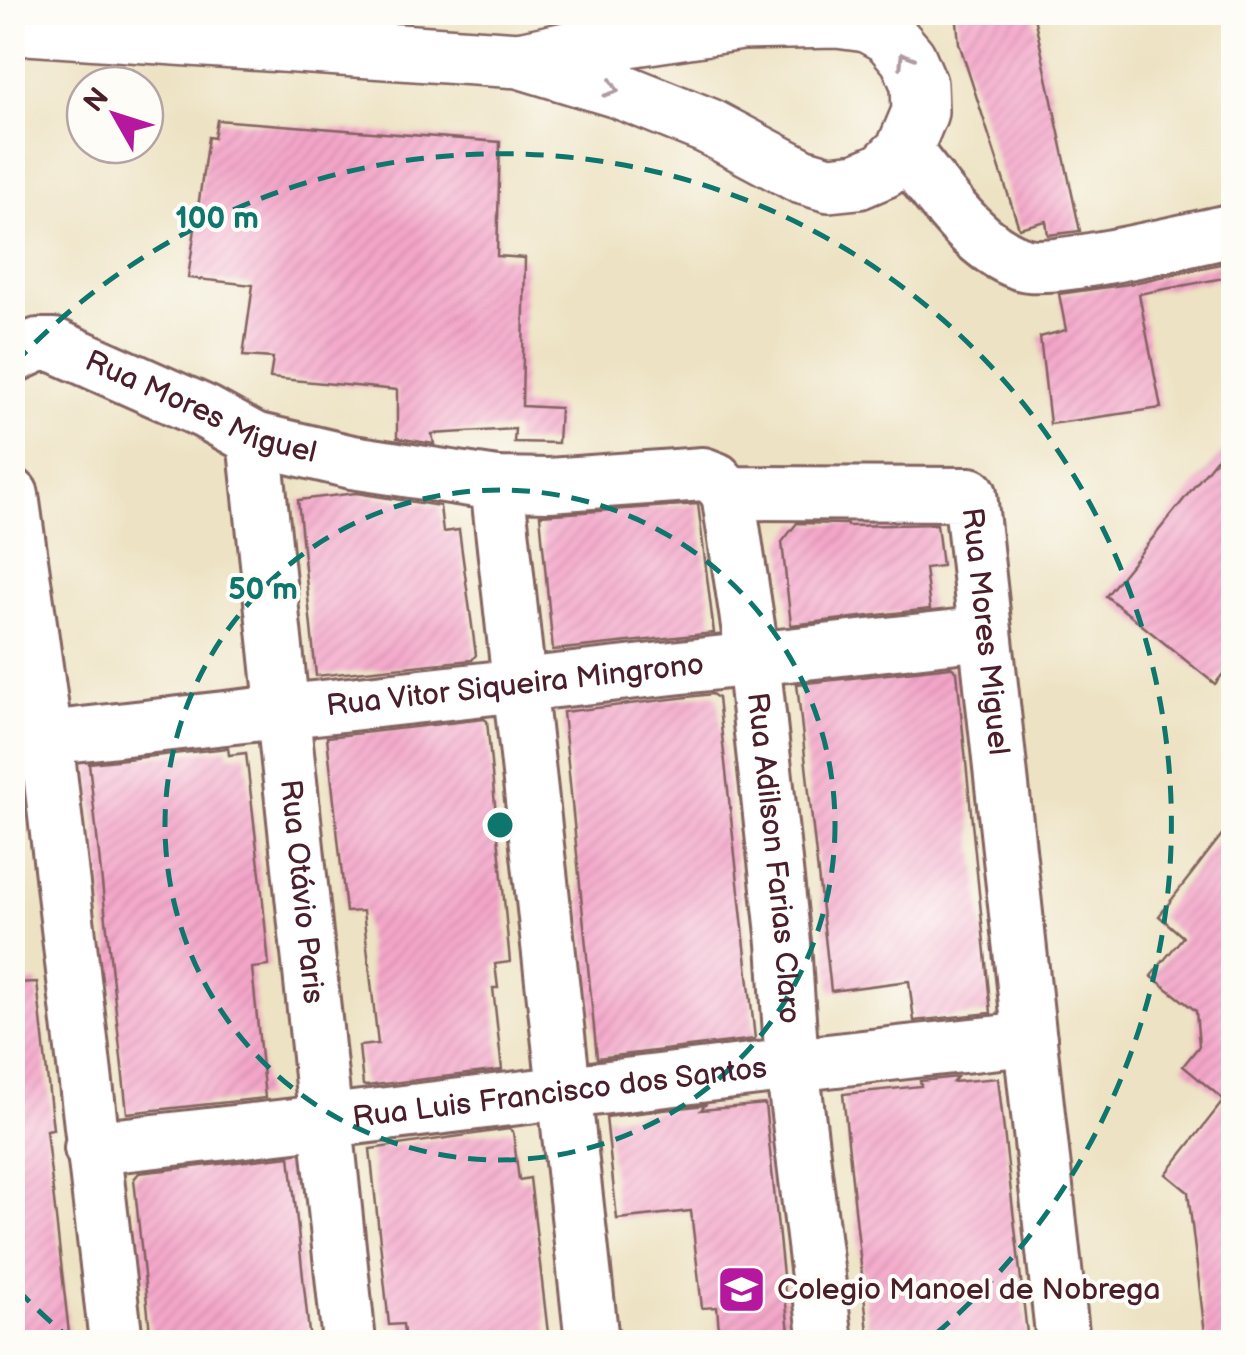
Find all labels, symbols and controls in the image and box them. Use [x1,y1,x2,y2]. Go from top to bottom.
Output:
one-way arrow [898,52,917,70]
north arrow [65,65,165,165]
one-way arrow [603,78,620,98]
text: N [77,82,116,119]
text: 100 m [175,201,259,237]
street label: Rua Mores Miguel [80,343,320,471]
street label: Rua Mores Miguel [954,506,1016,757]
text: 50 m [228,572,298,608]
street label: Rua Vitor Siqueira Mingrono [324,647,706,725]
street label: Rua Adilson Farias Claro [739,691,807,1025]
street label: Rua Otávio Paris [272,778,331,1006]
centre of rings [482,807,518,843]
street label: Rua Luis Francisco dos Santos [351,1050,769,1136]
school or university icon: Colegio Manoel de Nobrega [716,1264,768,1316]
place label: Colegio Manoel de Nobrega [777,1272,1160,1308]

